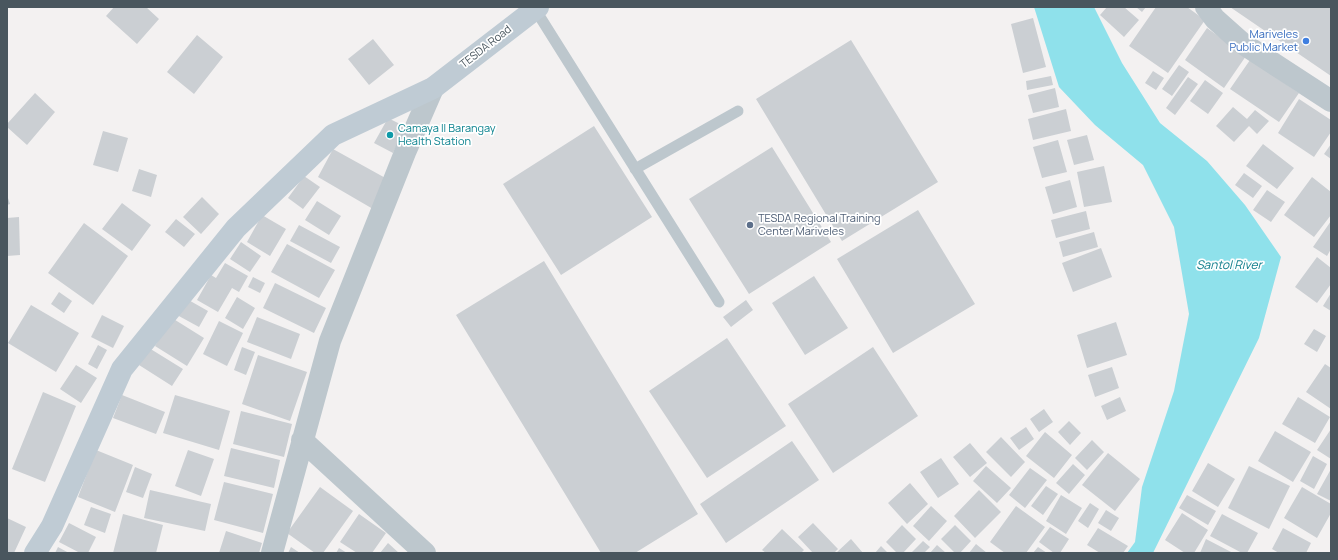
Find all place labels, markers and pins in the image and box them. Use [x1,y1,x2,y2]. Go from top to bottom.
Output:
place label: Mariveles Public Market [1229,28,1298,54]
marker: Mariveles Public Market [1301,36,1311,46]
place label: Camaya II Barangay Health Station [398,122,496,148]
marker: Camaya II Barangay Health Station [385,130,395,140]
place label: TESDA Regional Training Center Mariveles [758,212,881,238]
marker: TESDA Regional Training Center Mariveles [745,220,755,230]

